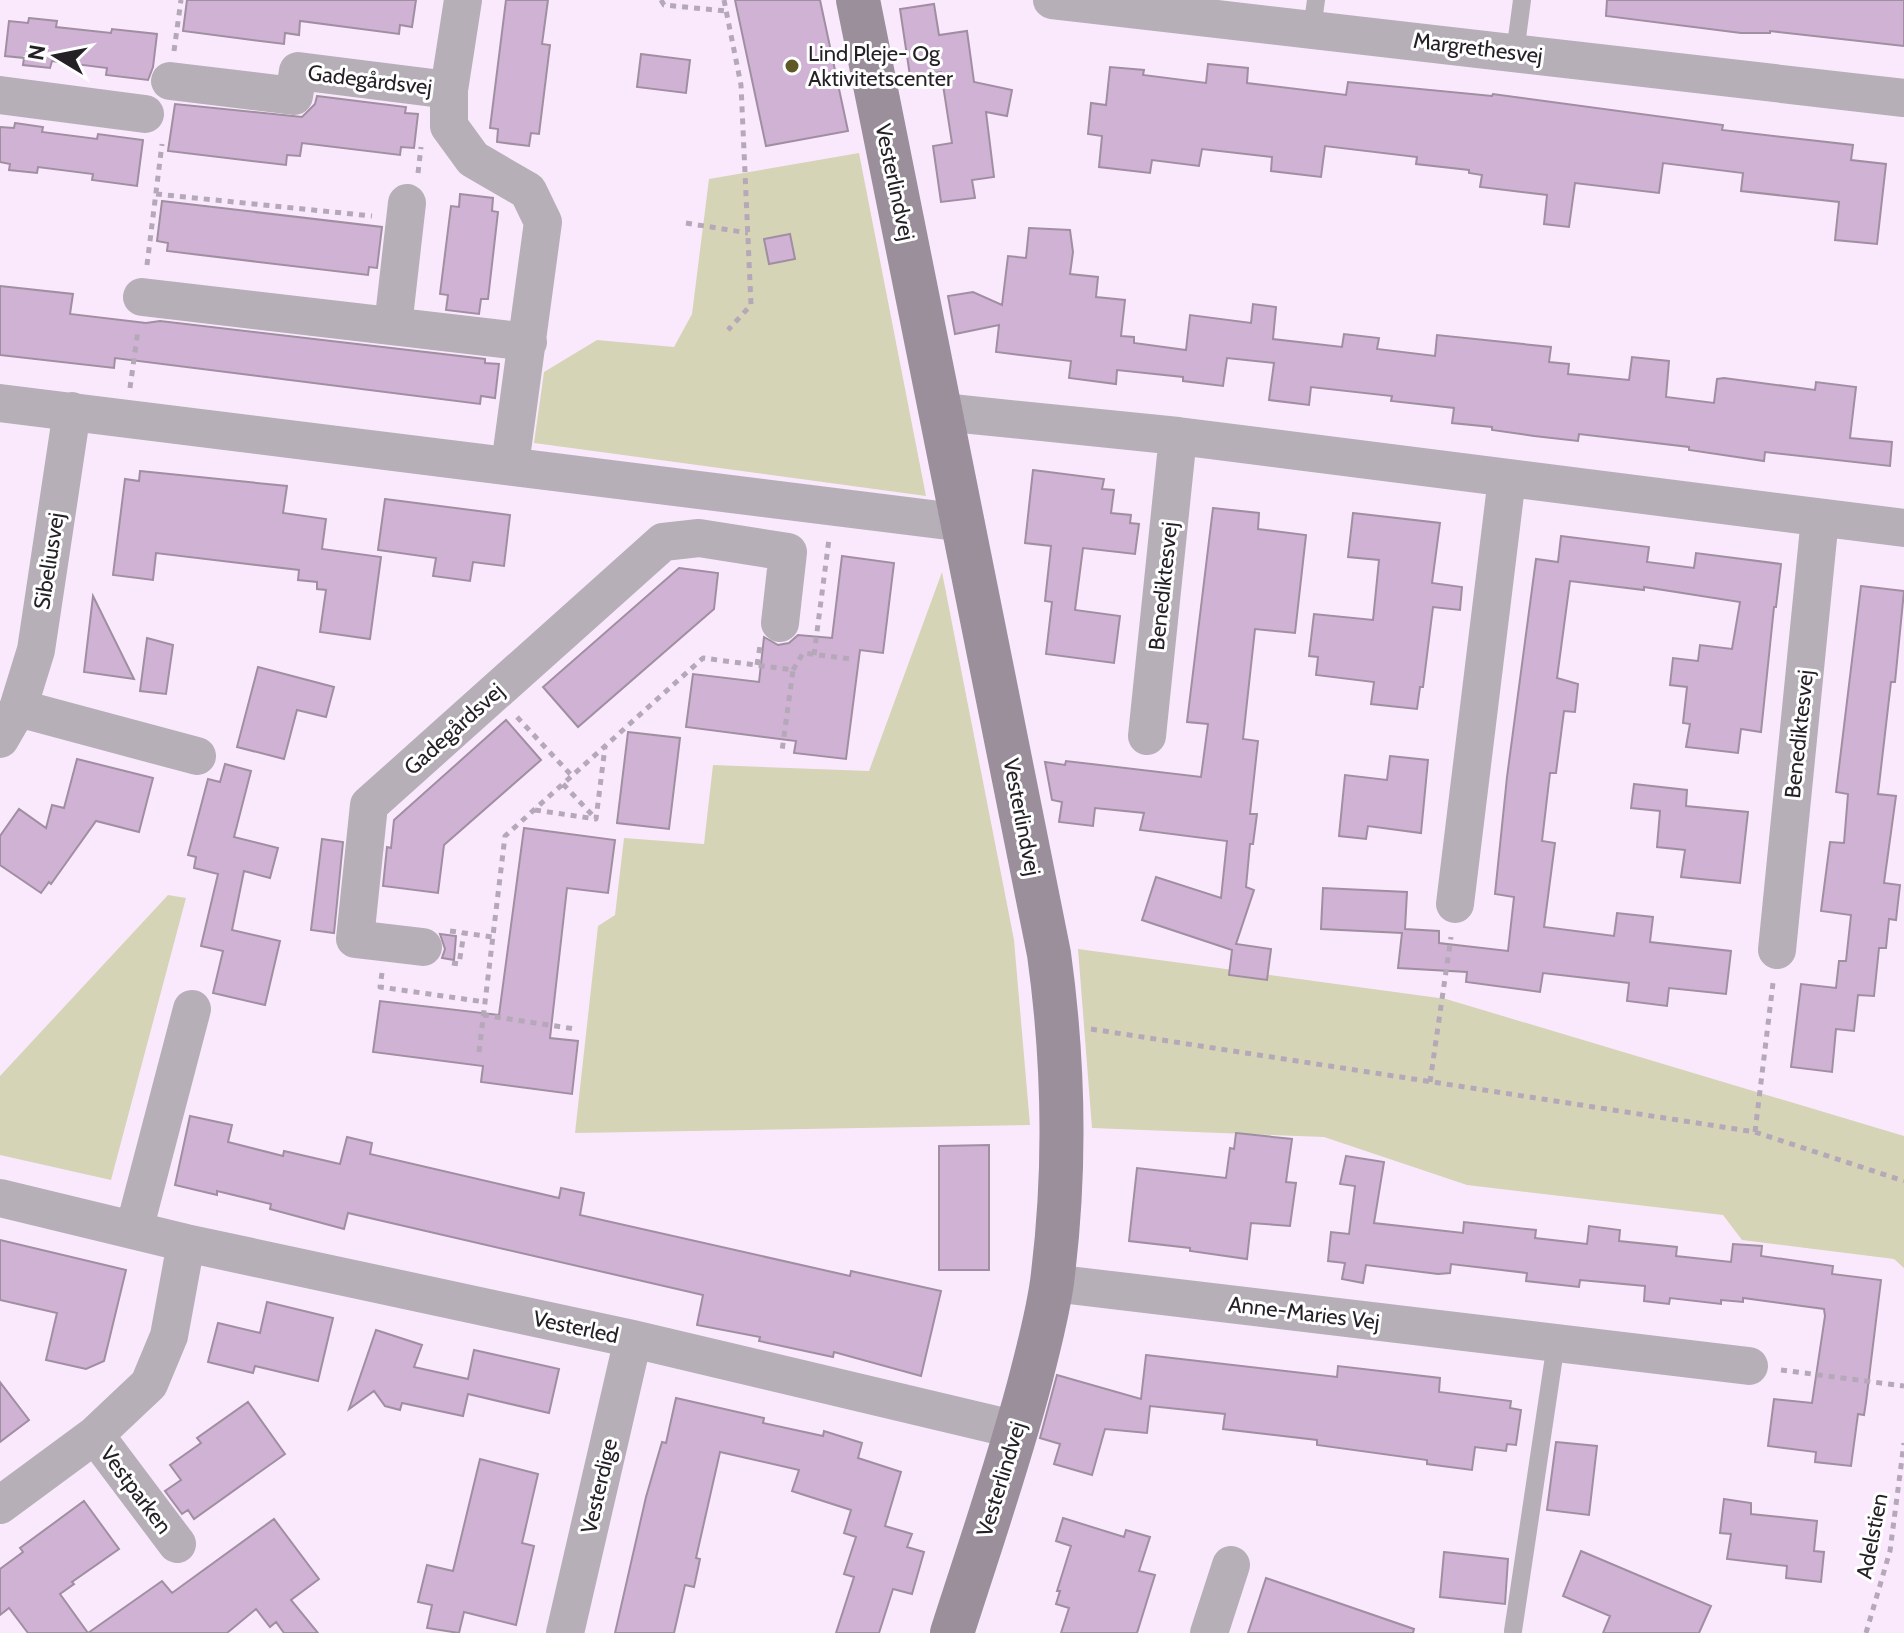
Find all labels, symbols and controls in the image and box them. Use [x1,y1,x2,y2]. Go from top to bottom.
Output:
north arrow [16,16,96,96]
street label: Margrethesvej [1412,27,1544,69]
place label: Lind Pleje- Og Aktivitetscenter [808,40,953,92]
text: N [22,43,51,63]
marker: Lind Pleje- Og Aktivitetscenter [783,57,801,75]
street label: Gadegårdsvej [306,59,434,101]
street label: Vesterlindvej [869,121,921,243]
street label: Sibeliusvej [28,511,70,611]
street label: Benediktesvej [1143,520,1183,652]
street label: Benediktesvej [1779,668,1819,800]
street label: Gadegårdsvej [399,677,509,781]
street label: Vesterlindvej [997,756,1047,878]
street label: Anne-Maries Vej [1227,1290,1381,1336]
street label: Vesterled [531,1305,621,1349]
street label: Vesterlindvej [971,1418,1031,1540]
street label: Vesterdige [575,1436,623,1536]
street label: Vestparken [94,1441,178,1539]
street label: Adelstien [1850,1491,1894,1581]

